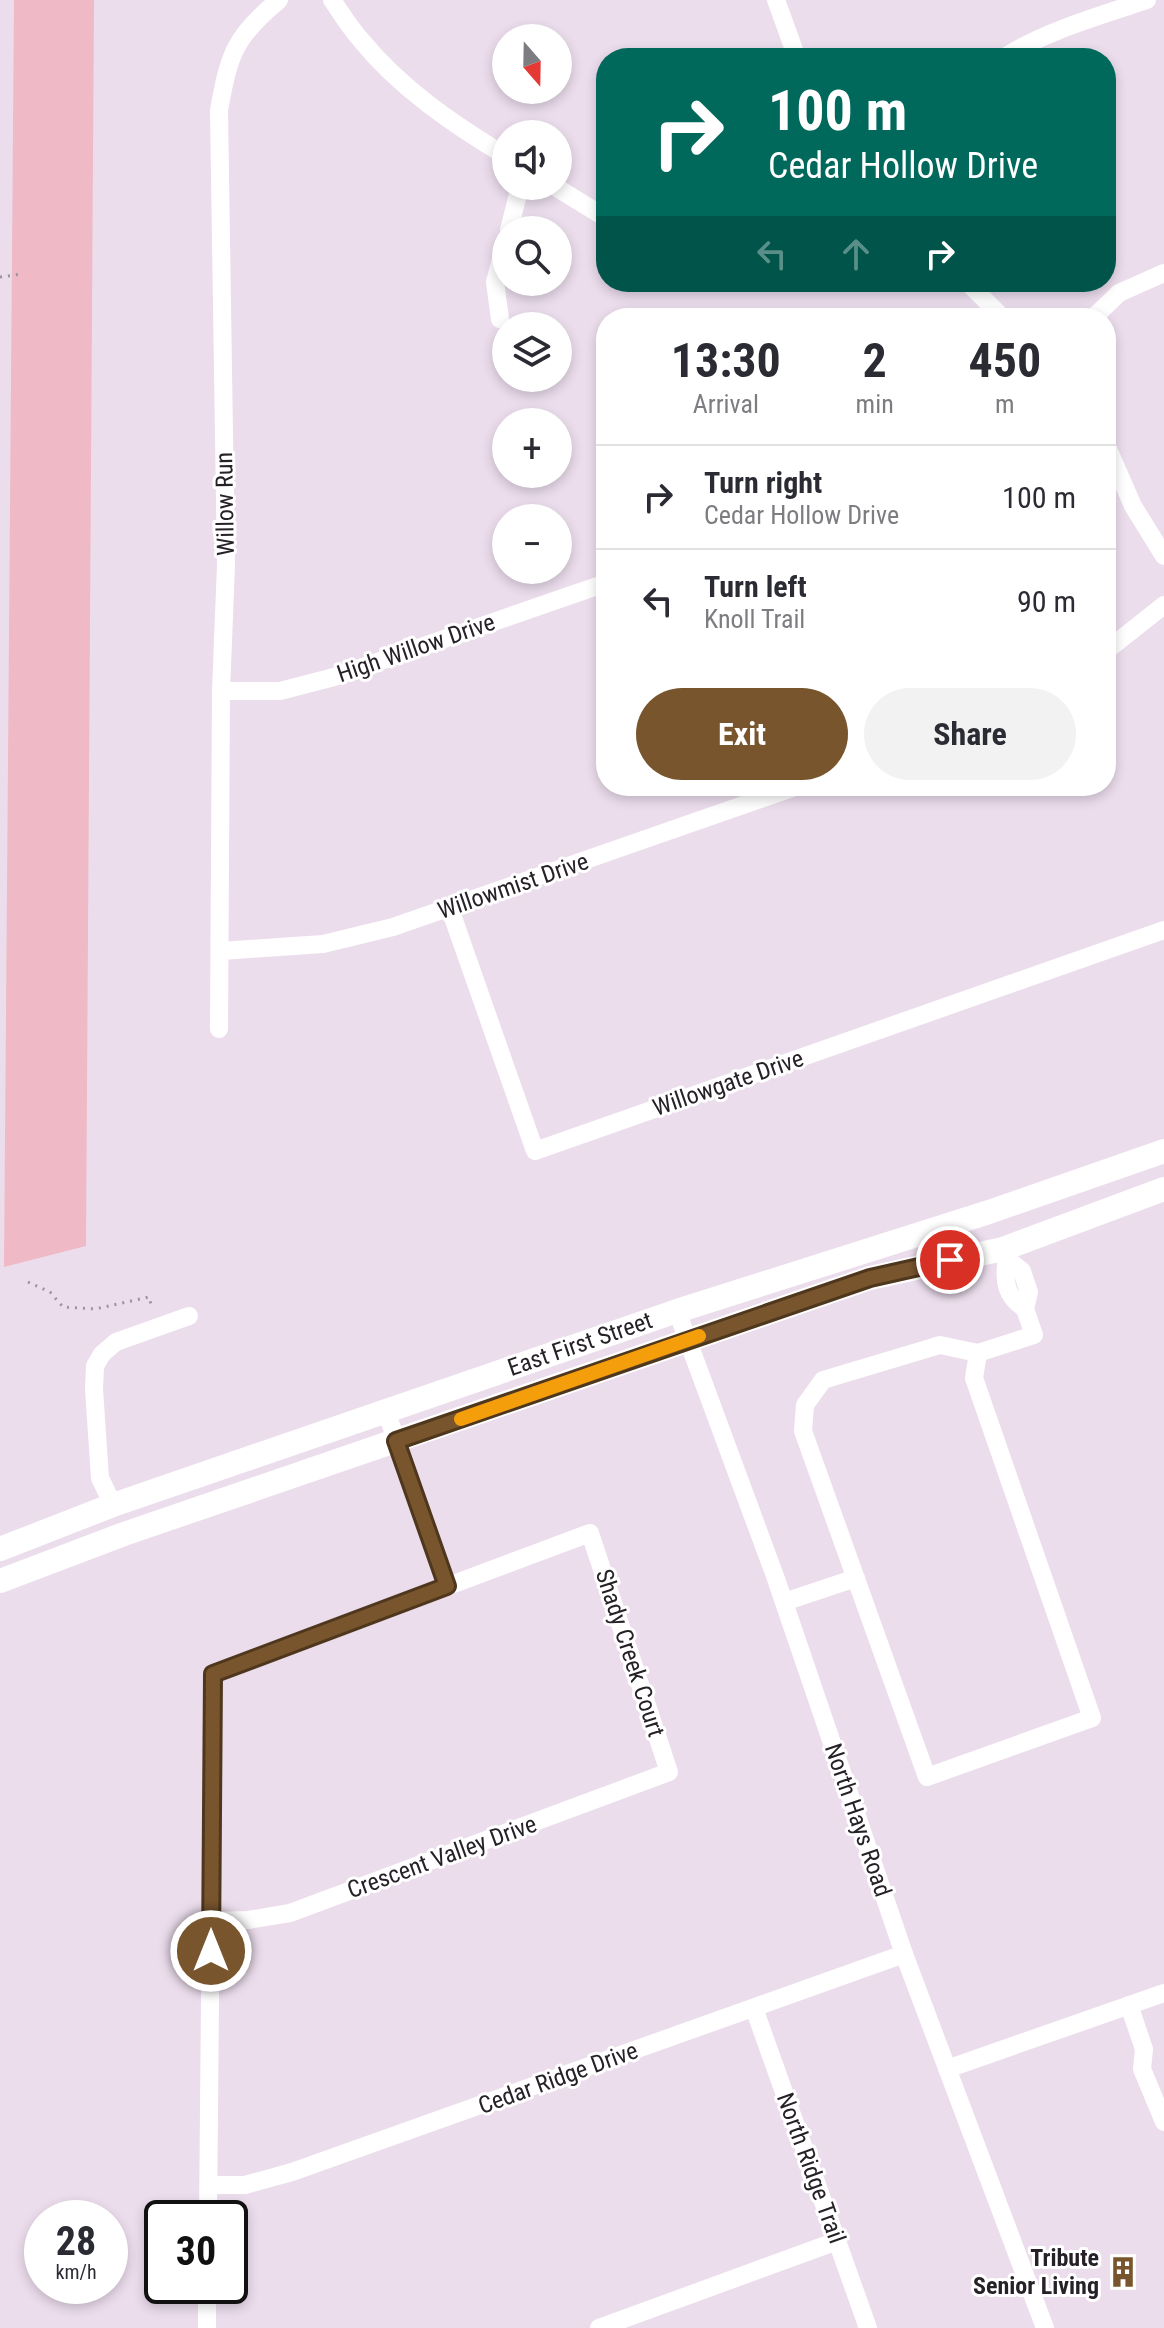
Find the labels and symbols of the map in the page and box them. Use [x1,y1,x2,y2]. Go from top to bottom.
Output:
north arrow [492,24,572,104]
street label: Willow Run [210,452,240,556]
street label: High Willow Drive [333,608,499,688]
street label: Willowmist Drive [434,847,592,925]
street label: Willowgate Drive [649,1044,807,1122]
pin [916,1226,984,1294]
street label: East First Street [504,1306,656,1382]
street label: Shady Creek Court [590,1566,670,1740]
street label: North Hays Road [819,1740,897,1900]
street label: Crescent Valley Drive [344,1810,540,1904]
position arrow [169,1909,253,1993]
street label: Cedar Ridge Drive [474,2036,642,2120]
street label: North Ridge Trail [771,2089,851,2247]
speed limit sign: 30 [144,2200,248,2304]
place label: Tribute Senior Living [973,2244,1099,2300]
building icon: Tribute Senior Living [1106,2255,1140,2289]

